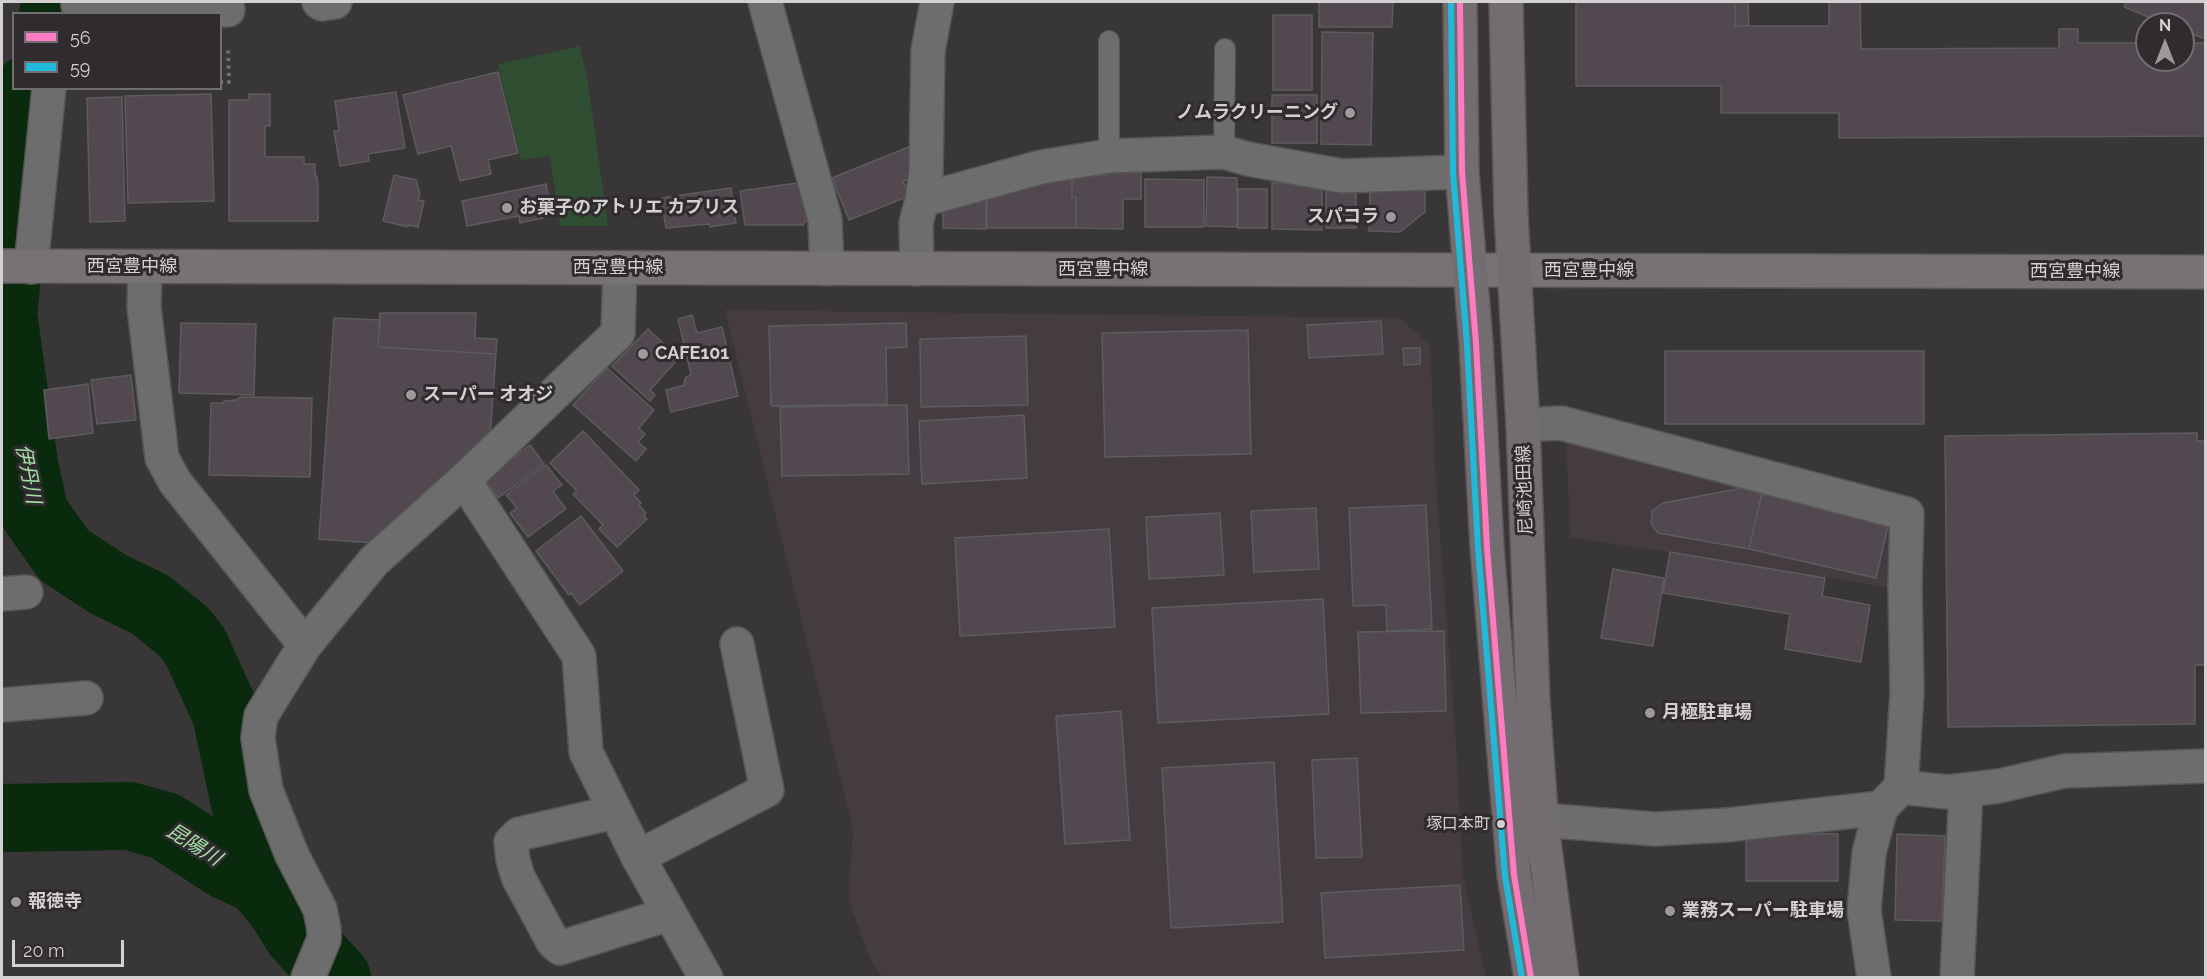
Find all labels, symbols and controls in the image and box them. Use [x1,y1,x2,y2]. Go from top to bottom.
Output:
legend [12,12,222,90]
north arrow [2135,12,2195,72]
text: N [2159,16,2171,35]
text: 56 [70,27,91,48]
text: 59 [70,57,90,78]
place label: ノムラクリーニング [1176,102,1338,124]
marker: ノムラクリーニング [1343,106,1357,120]
place label: お菓子のアトリエ カプリス [519,197,739,219]
marker: お菓子のアトリエ カプリス [500,201,514,215]
place label: スパコラ [1307,206,1379,228]
marker: スパコラ [1384,210,1398,224]
street label: 西宮豊中線 [87,256,177,278]
street label: 西宮豊中線 [573,257,663,279]
street label: 西宮豊中線 [1058,259,1148,281]
street label: 西宮豊中線 [1544,260,1634,282]
street label: 西宮豊中線 [2030,261,2120,283]
place label: CAFE101 [655,343,729,365]
marker: CAFE101 [636,347,650,361]
place label: スーパー オオジ [423,384,553,406]
marker: スーパー オオジ [404,388,418,402]
water label: 伊丹川 [10,442,46,506]
street label: 尼崎池田線 [1513,445,1537,535]
place label: 月極駐車場 [1662,702,1752,724]
marker: 月極駐車場 [1643,706,1657,720]
place label: 塚口本町 [1426,814,1490,834]
marker: 塚口本町 [1495,818,1507,830]
water label: 昆陽川 [162,819,226,871]
place label: 報徳寺 [28,891,82,913]
marker: 報徳寺 [9,895,23,909]
place label: 業務スーパー駐車場 [1682,900,1844,922]
marker: 業務スーパー駐車場 [1663,904,1677,918]
scale bar [15,928,128,966]
text: 20 m [23,940,65,961]

